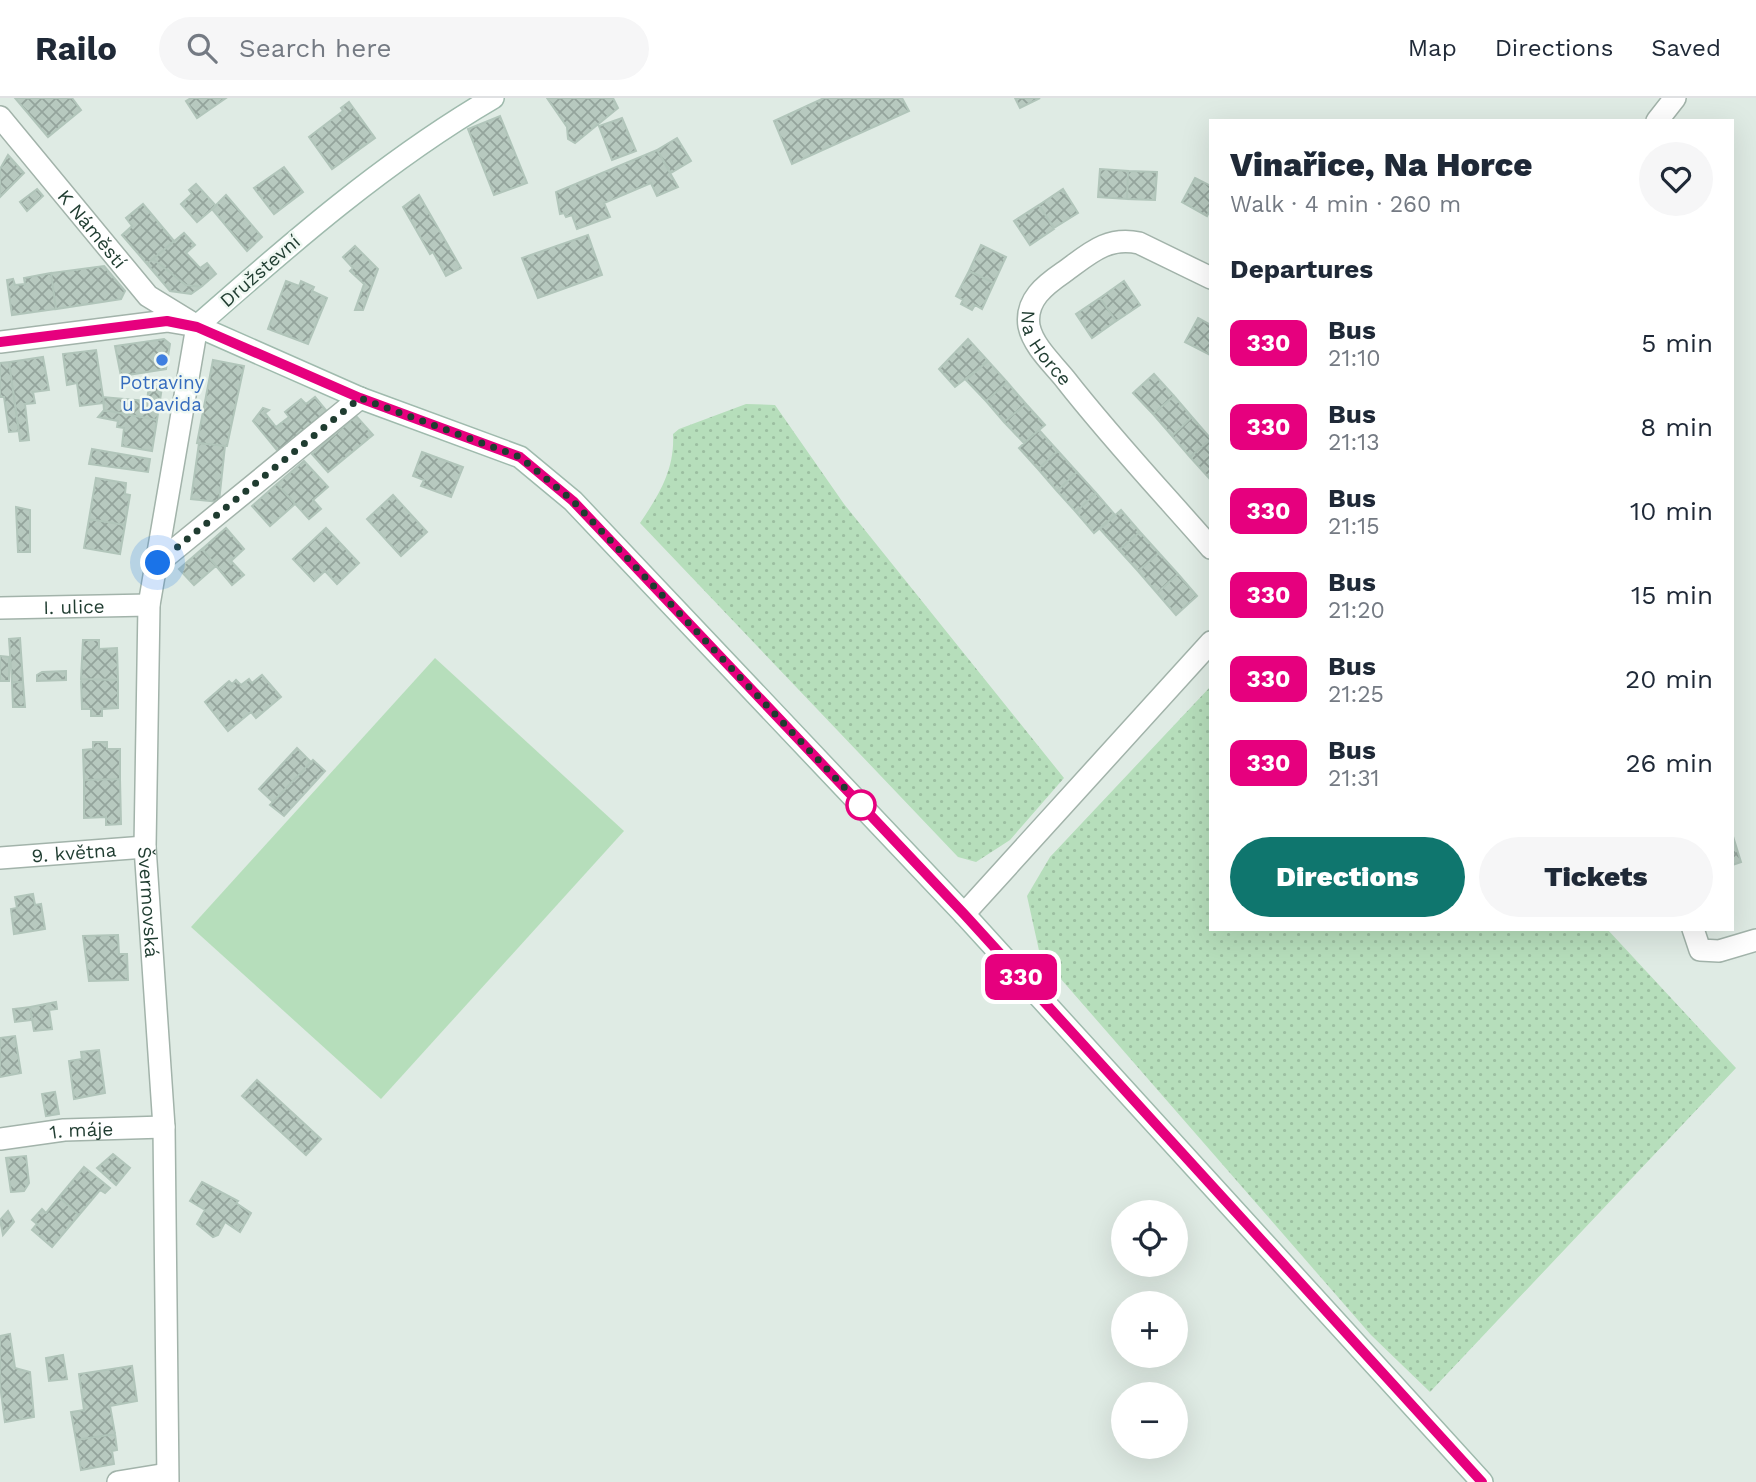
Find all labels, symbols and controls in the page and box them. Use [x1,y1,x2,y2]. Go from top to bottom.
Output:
search box [159,17,649,80]
text: Railo [35,29,117,68]
icon: search [183,29,221,67]
text: Search here [239,33,391,63]
text: Map [1408,34,1457,62]
text: Directions [1495,34,1613,62]
text: Saved [1651,34,1721,62]
button: heart [1639,142,1713,216]
text: Vinařice, Na Horce [1230,145,1532,184]
street label: K Náměstí [53,185,132,273]
text: Walk · 4 min · 260 m [1230,191,1461,218]
street label: Družstevní [215,230,305,312]
text: Departures [1230,254,1373,284]
street label: Na Horce [1017,310,1077,390]
text: Bus [1328,315,1376,345]
text: 5 min [1641,328,1713,358]
text: 330 [1247,329,1290,357]
text: 21:10 [1328,345,1380,372]
marker: Potraviny u Davida [154,352,170,368]
place label: Potraviny u Davida [120,371,205,416]
text: Bus [1328,399,1376,429]
text: 8 min [1640,412,1713,442]
text: 330 [1247,413,1290,441]
text: 21:13 [1328,429,1380,456]
text: Bus [1328,483,1376,513]
text: 10 min [1630,496,1713,526]
text: 330 [1247,497,1290,525]
text: 21:15 [1328,513,1380,540]
your location [140,545,175,580]
text: Bus [1328,567,1376,597]
text: 15 min [1631,580,1713,610]
text: 330 [1247,581,1290,609]
street label: I. ulice [43,594,105,619]
text: 21:20 [1328,597,1385,624]
text: Bus [1328,651,1376,681]
text: 20 min [1625,664,1713,694]
text: 330 [1247,665,1290,693]
text: 21:25 [1328,681,1384,708]
text: Bus [1328,735,1376,765]
text: 26 min [1625,748,1713,778]
text: 330 [1247,749,1290,777]
text: 21:31 [1328,765,1380,792]
unlabelled marker [846,790,876,820]
button: Directions [1230,837,1465,917]
button: Tickets [1479,837,1713,917]
street label: 9. května [31,838,117,867]
street label: Švermovská [133,846,164,959]
line badge: 330 [981,954,1061,1000]
text: 330 [999,963,1043,991]
street label: 1. máje [48,1117,114,1143]
map controls [1111,1200,1188,1459]
button: locate [1111,1200,1188,1277]
button: + [1111,1291,1188,1368]
button: − [1111,1382,1188,1459]

